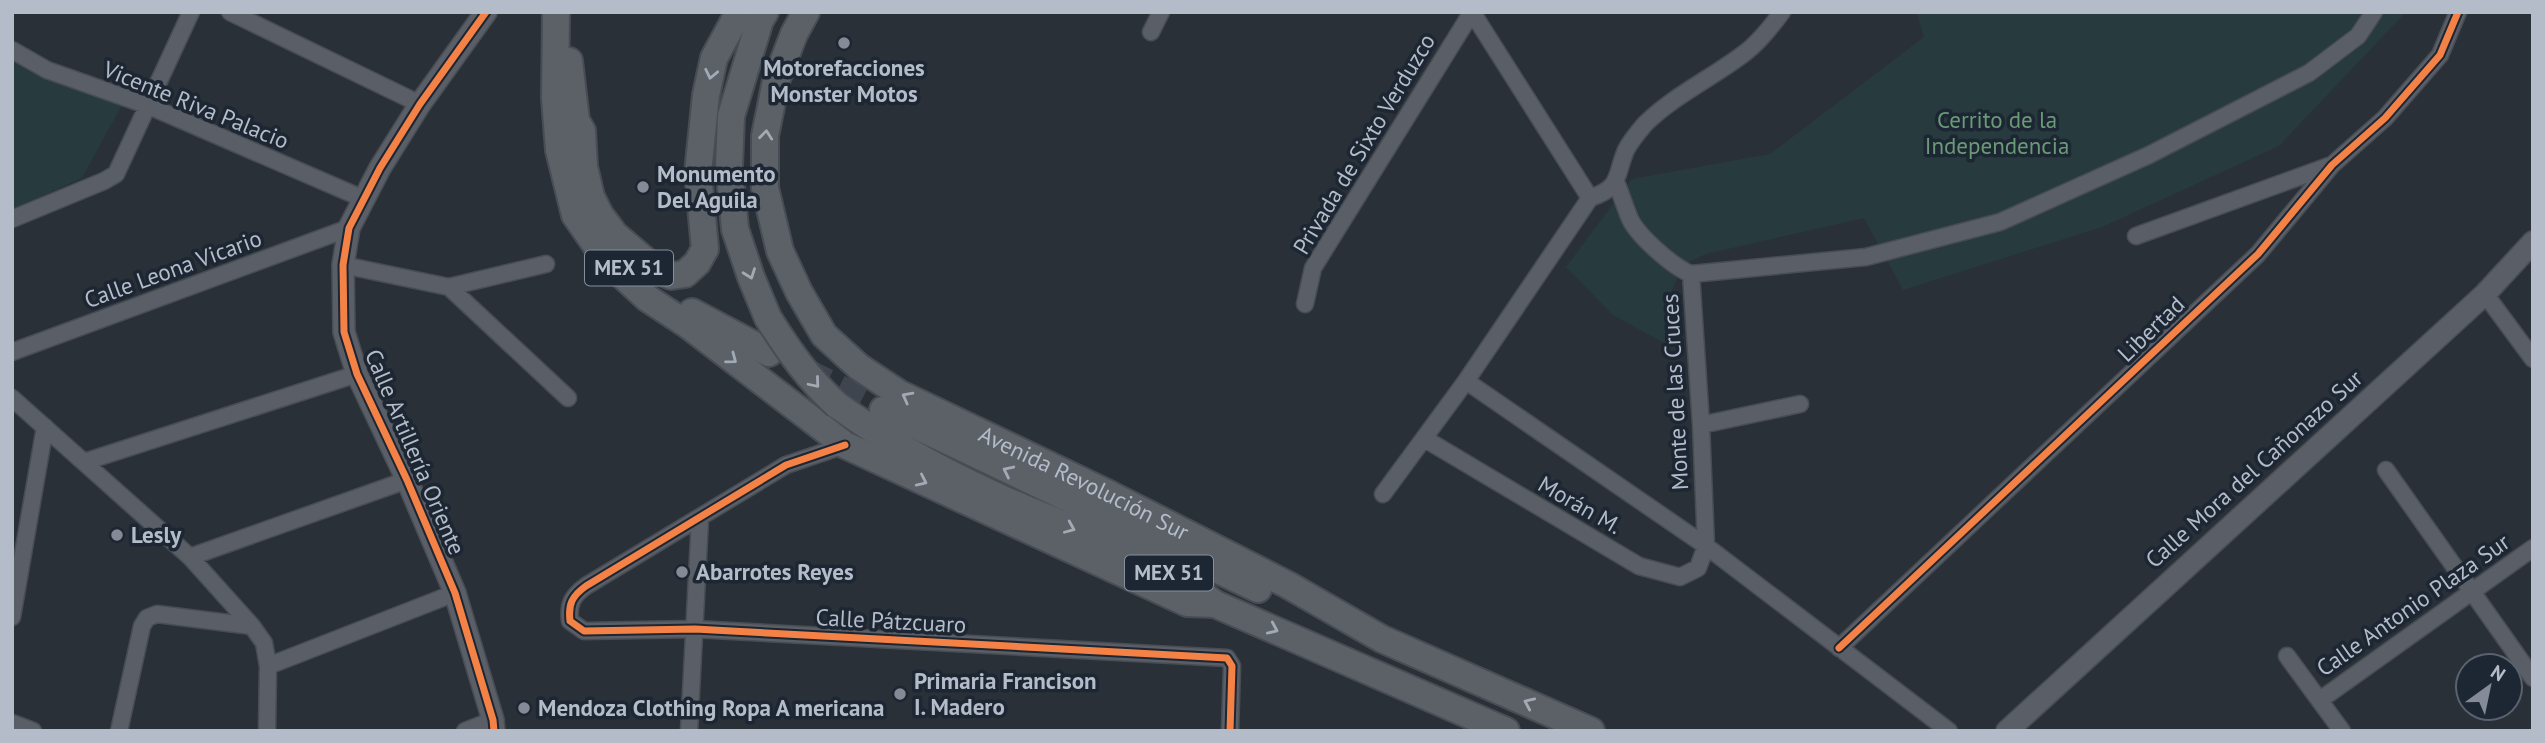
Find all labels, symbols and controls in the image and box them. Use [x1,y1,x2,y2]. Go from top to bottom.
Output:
street label: Privada de Sixto Verduzco [1286,28,1441,259]
marker: Motorefacciones Monster Motos [836,35,852,51]
place label: Motorefacciones Monster Motos [763,53,925,108]
street label: Vicente Riva Palacio [98,54,293,155]
one-way arrow [704,68,719,80]
park label: Cerrito de la Independencia [1925,105,2069,160]
one-way arrow [758,129,773,140]
place label: Monumento Del Aguila [657,159,776,214]
marker: Monumento Del Aguila [635,179,651,195]
street label: Calle Leona Vicario [80,223,265,314]
road number: MEX 51 [585,250,673,286]
one-way arrow [742,267,756,279]
street label: Libertad [2111,290,2190,368]
street label: Monte de las Cruces [1655,293,1694,491]
street label: Calle Artillería Oriente [359,345,472,559]
one-way arrow [724,350,737,363]
street label: Calle Mora del Cañonazo Sur [2139,363,2368,574]
one-way arrow [807,374,819,387]
one-way arrow [901,392,914,405]
street label: Avenida Revolución Sur [974,419,1194,546]
one-way arrow [1003,465,1015,479]
street label: Morán M. [1533,469,1627,540]
one-way arrow [915,473,927,487]
place label: Lesly [131,520,182,549]
one-way arrow [1063,520,1075,534]
marker: Lesly [109,527,125,543]
street label: Calle Antonio Plaza Sur [2311,527,2515,682]
road number: MEX 51 [1125,556,1213,590]
place label: Abarrotes Reyes [696,557,854,586]
marker: Abarrotes Reyes [674,564,690,580]
street label: Calle Pátzcuaro [815,602,967,639]
one-way arrow [1266,621,1278,635]
north arrow [2454,652,2524,722]
text: N [2486,659,2510,686]
place label: Primaria Francison I. Madero [914,666,1097,721]
marker: Primaria Francison I. Madero [892,686,908,702]
place label: Mendoza Clothing Ropa A mericana [538,693,884,722]
one-way arrow [1523,697,1536,711]
marker: Mendoza Clothing Ropa A mericana [516,700,532,716]

